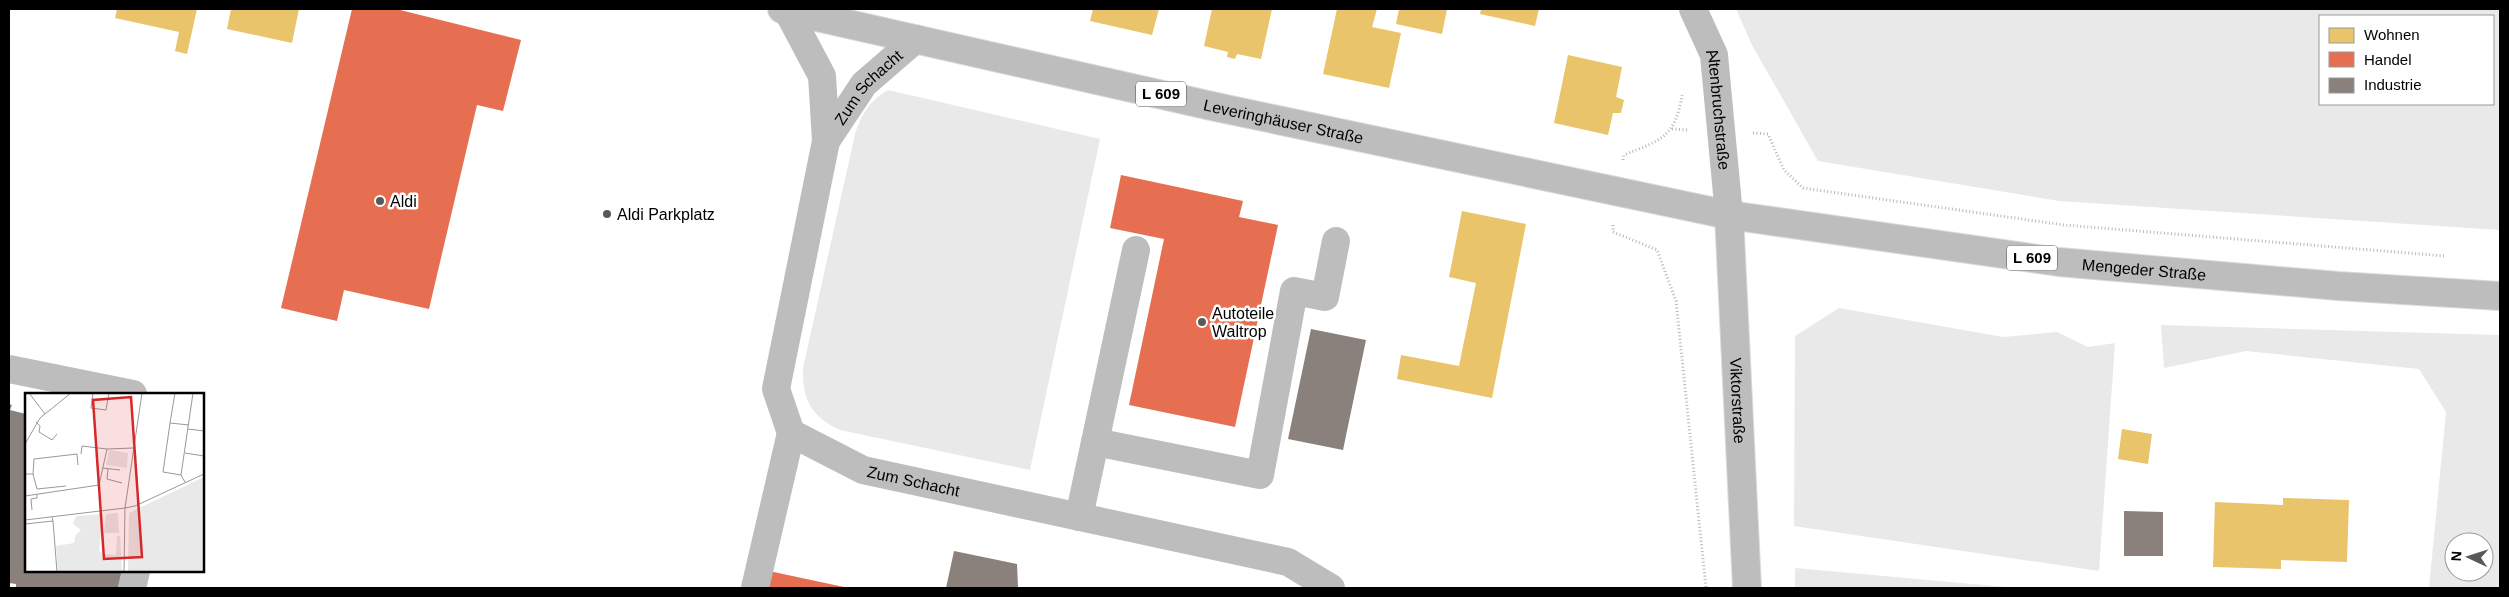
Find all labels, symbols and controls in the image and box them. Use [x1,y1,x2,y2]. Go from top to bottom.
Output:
legend [2319,15,2494,105]
text: Wohnen [2364,26,2420,43]
street label: Zum Schacht [831,46,906,128]
street label: Altenbruchstraße [1703,46,1733,171]
text: Handel [2364,51,2412,68]
text: Industrie [2364,76,2422,93]
road number: L 609 [1136,82,1186,106]
street label: Leveringhäuser Straße [1202,96,1365,147]
place label: Aldi [390,193,417,210]
marker: Aldi [374,195,386,207]
place label: Aldi Parkplatz [617,206,715,223]
marker: Aldi Parkplatz [601,208,613,220]
road number: L 609 [2007,246,2057,270]
street label: Mengeder Straße [2081,256,2207,284]
place label: Autoteile Waltrop [1212,305,1274,340]
marker: Autoteile Waltrop [1196,316,1208,328]
street label: Viktorstraße [1727,357,1748,444]
inset map [25,393,204,572]
street label: Zum Schacht [866,463,962,500]
north arrow [2444,532,2494,582]
text: N [2448,550,2464,562]

